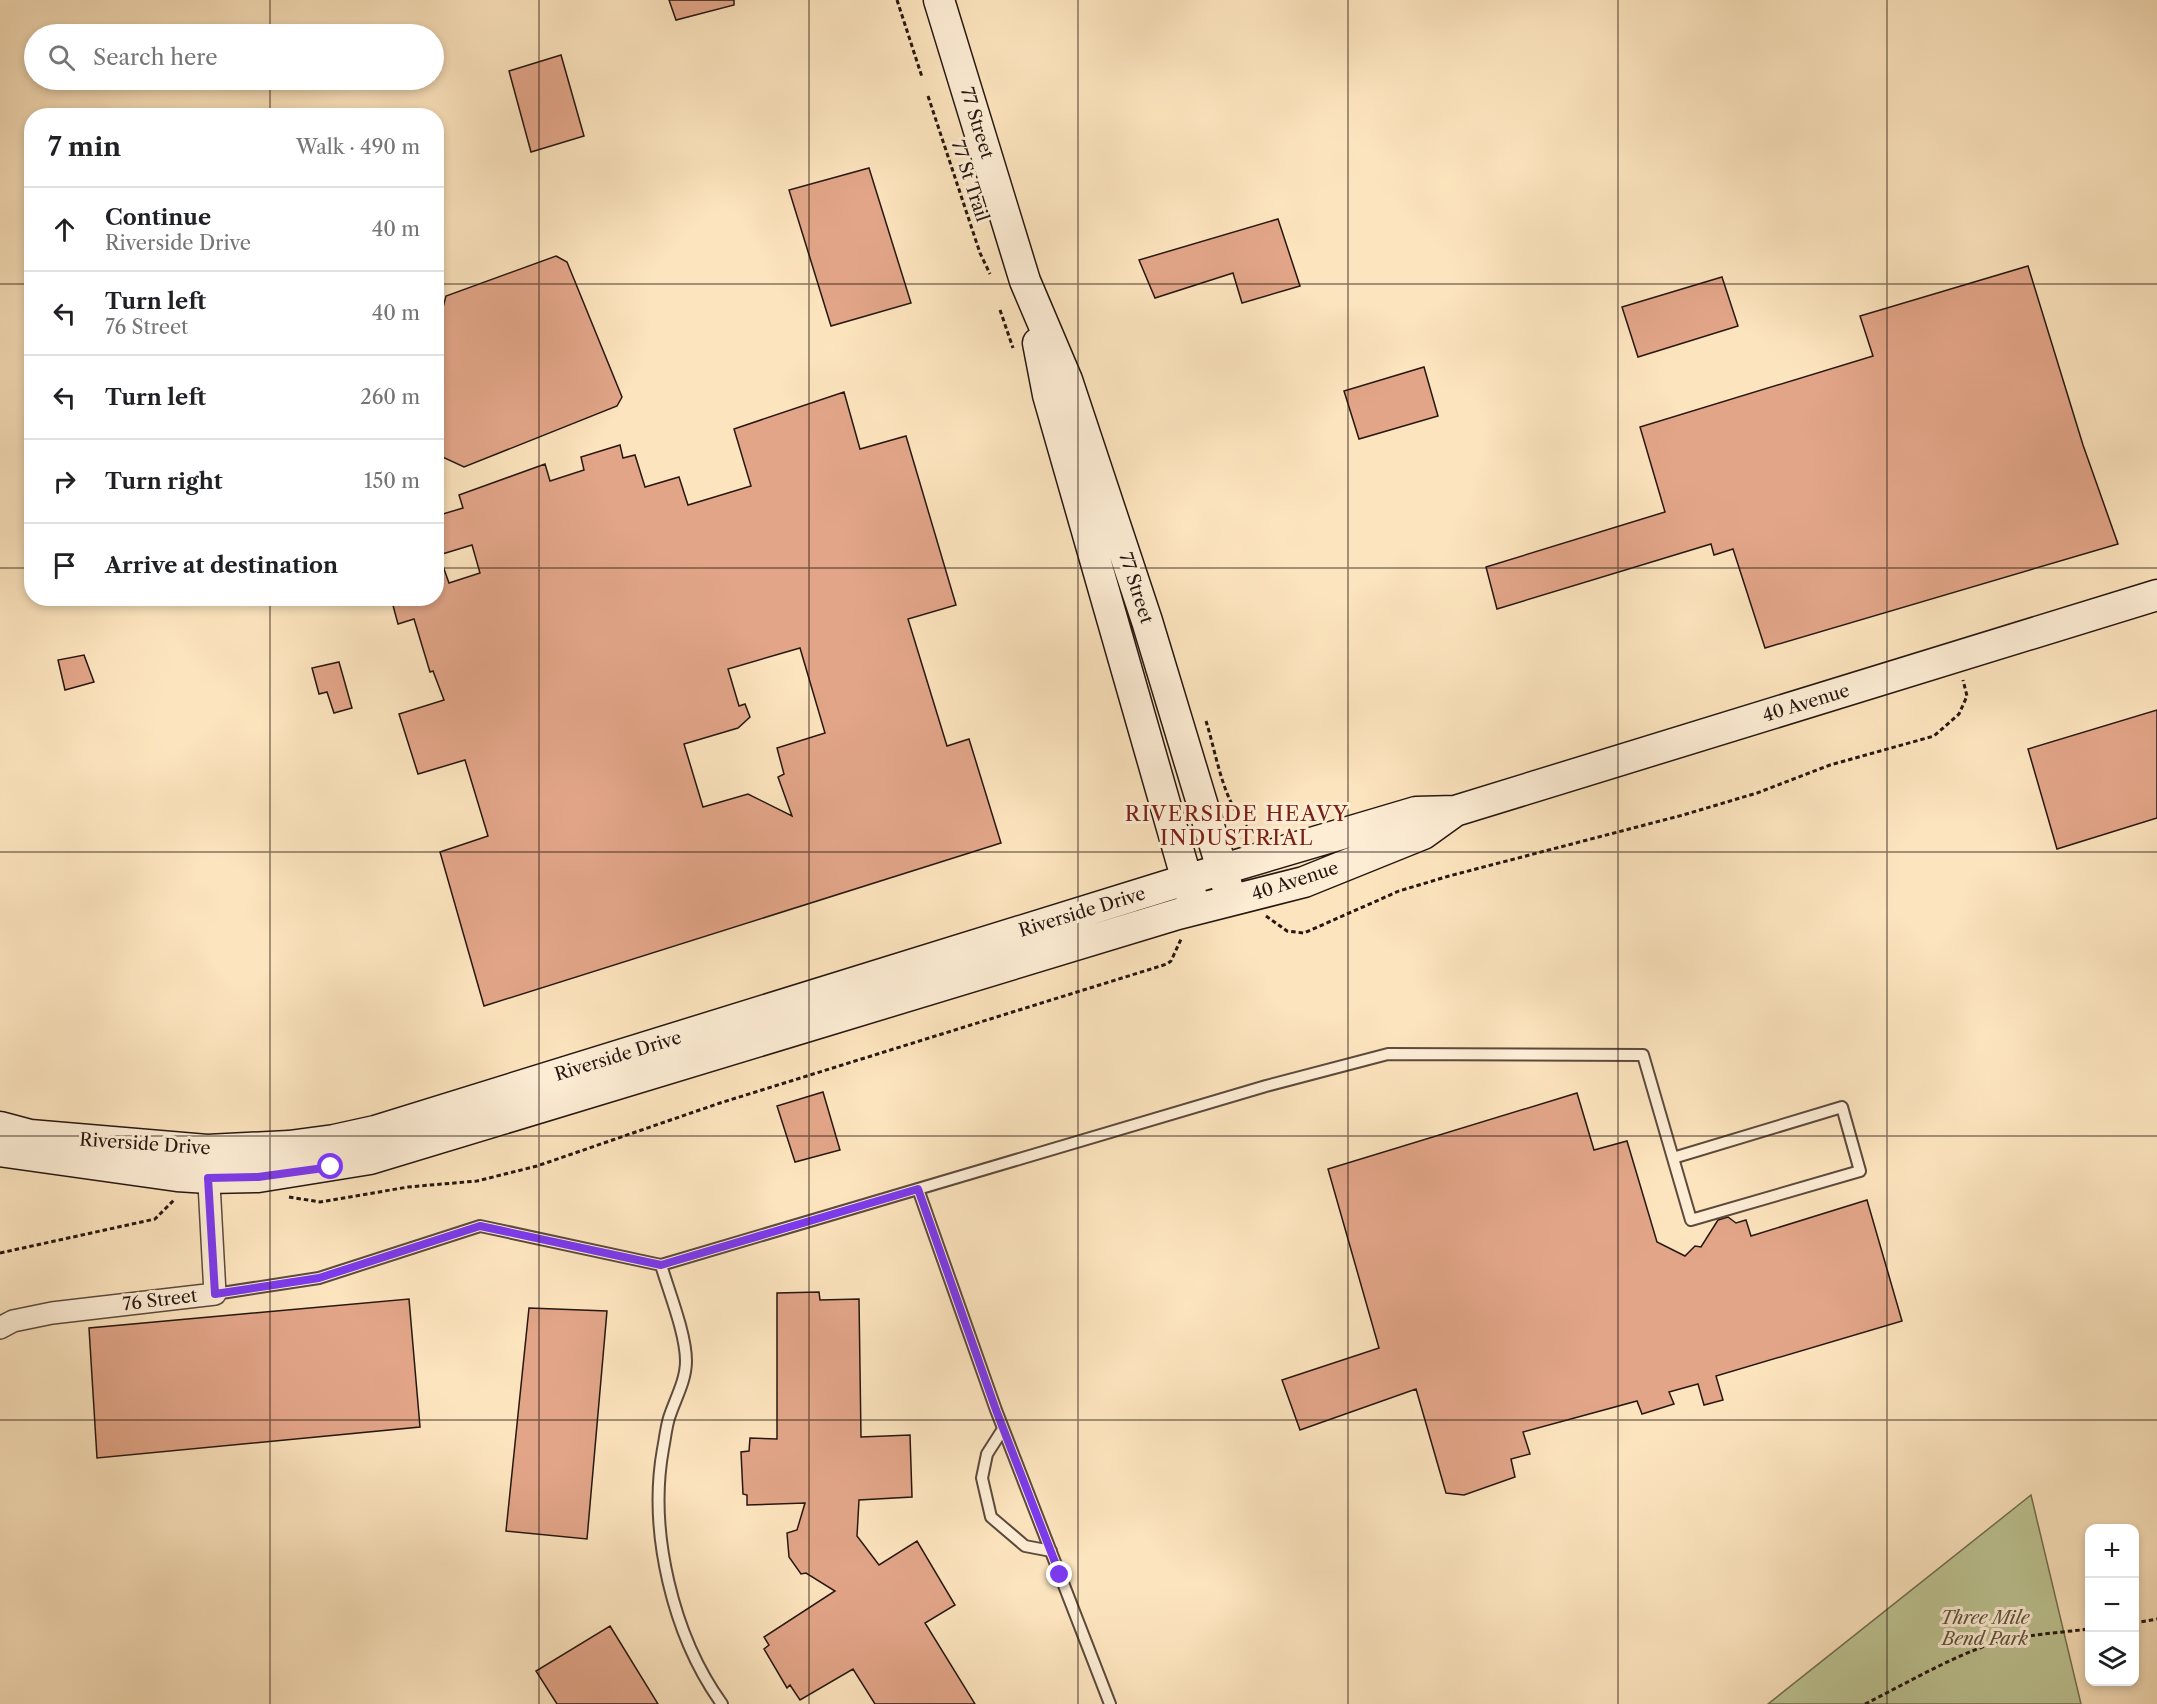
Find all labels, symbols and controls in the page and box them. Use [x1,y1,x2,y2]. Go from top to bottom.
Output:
search box [24,24,444,90]
icon: search [45,41,78,74]
text: Search here [93,44,218,71]
street label: 77 Street [956,85,998,162]
text: 7 min [48,131,121,163]
text: Walk · 490 m [296,135,420,159]
street label: 77 St Trail [947,138,993,224]
text: Continue [105,204,211,231]
icon: ahead [48,213,81,246]
text: 40 m [372,217,420,241]
text: Riverside Drive [105,231,251,255]
text: Turn left [105,288,206,315]
icon: left [48,297,81,330]
text: 40 m [372,301,420,325]
text: 76 Street [105,315,188,339]
icon: left [48,381,81,414]
text: Turn left [105,384,206,411]
text: 260 m [360,385,420,409]
icon: right [48,465,81,498]
text: Turn right [105,468,223,495]
text: 150 m [364,469,420,493]
icon: arrive [48,549,81,582]
street label: 77 Street [1114,550,1158,627]
text: Arrive at destination [105,552,338,579]
street label: 40 Avenue [1760,679,1852,727]
district label: RIVERSIDE HEAVY INDUSTRIAL [1125,801,1349,850]
street label: 40 Avenue [1249,857,1341,905]
street label: Riverside Drive [1016,882,1148,942]
street label: Riverside Drive [552,1026,684,1086]
street label: Riverside Drive [79,1128,211,1160]
route start [317,1153,343,1179]
street label: 76 Street [122,1284,199,1315]
map controls [2085,1524,2139,1686]
button: + [2085,1524,2139,1578]
route end [1046,1561,1072,1587]
button: − [2085,1578,2139,1632]
park label: Three Mile Bend Park [1940,1607,2031,1650]
button: layers [2085,1632,2139,1686]

